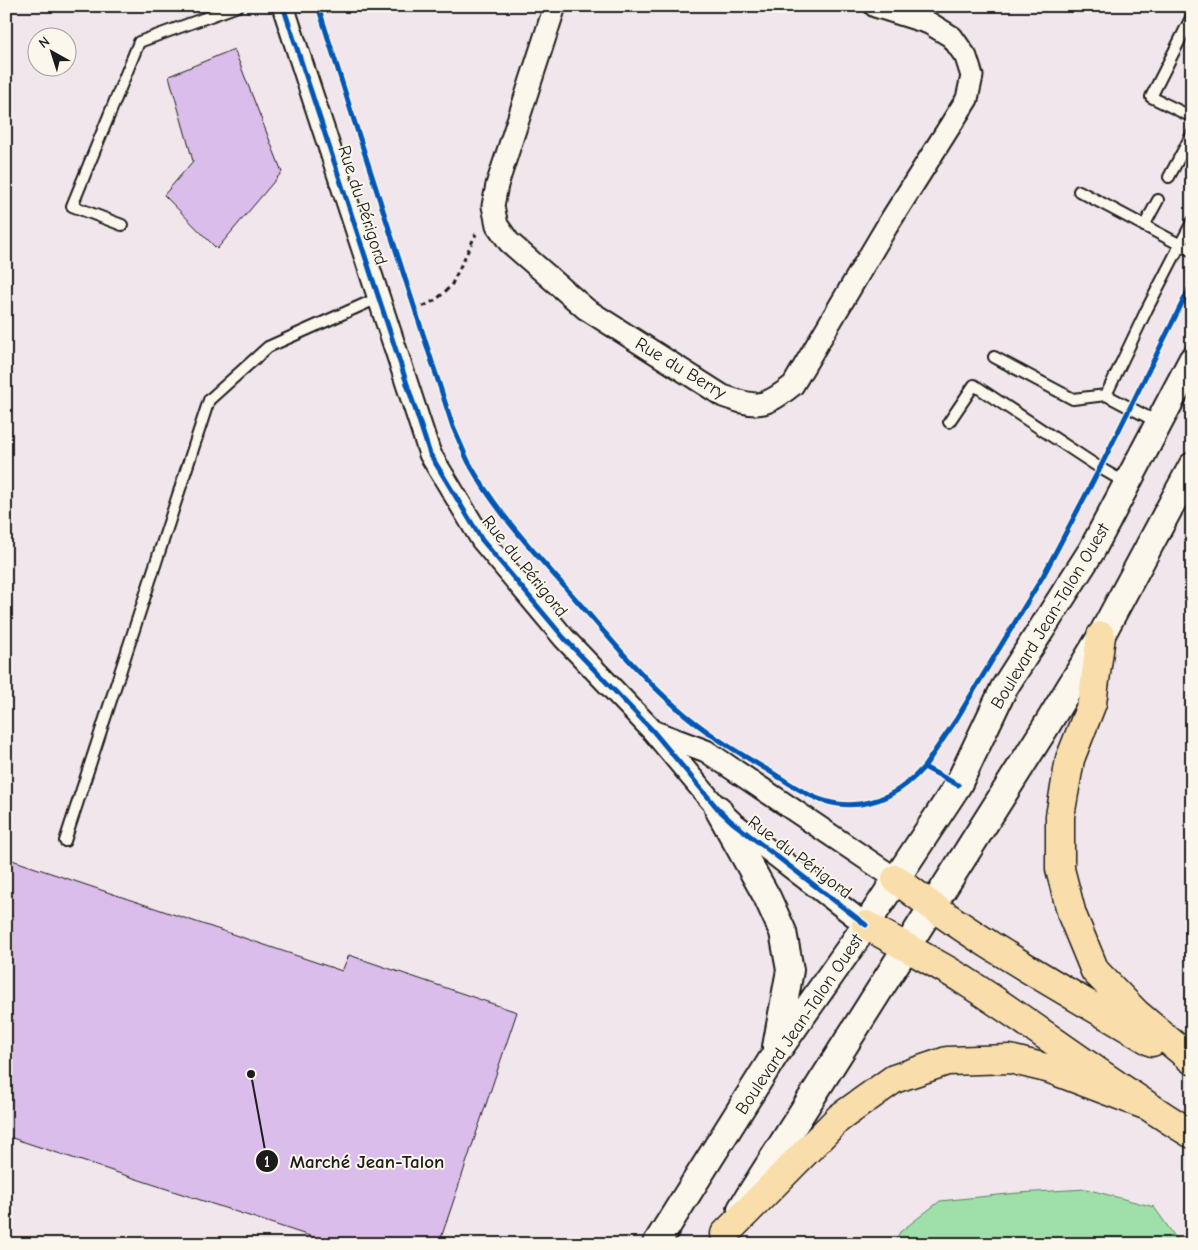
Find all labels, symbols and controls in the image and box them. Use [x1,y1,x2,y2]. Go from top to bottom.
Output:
north arrow [28,28,78,78]
text: N [35,33,53,52]
street label: Rue du Périgord [333,143,392,268]
street label: Rue du Berry [632,333,731,404]
street label: Rue du Périgord [477,511,572,621]
street label: Boulevard Jean-Talon Ouest [987,519,1115,713]
street label: Rue du Périgord [744,812,856,903]
street label: Boulevard Jean-Talon Ouest [731,929,868,1118]
callout: Marché Jean-Talon [254,1144,454,1178]
text: Marché Jean-Talon [290,1151,444,1173]
text: 1 [264,1153,270,1171]

